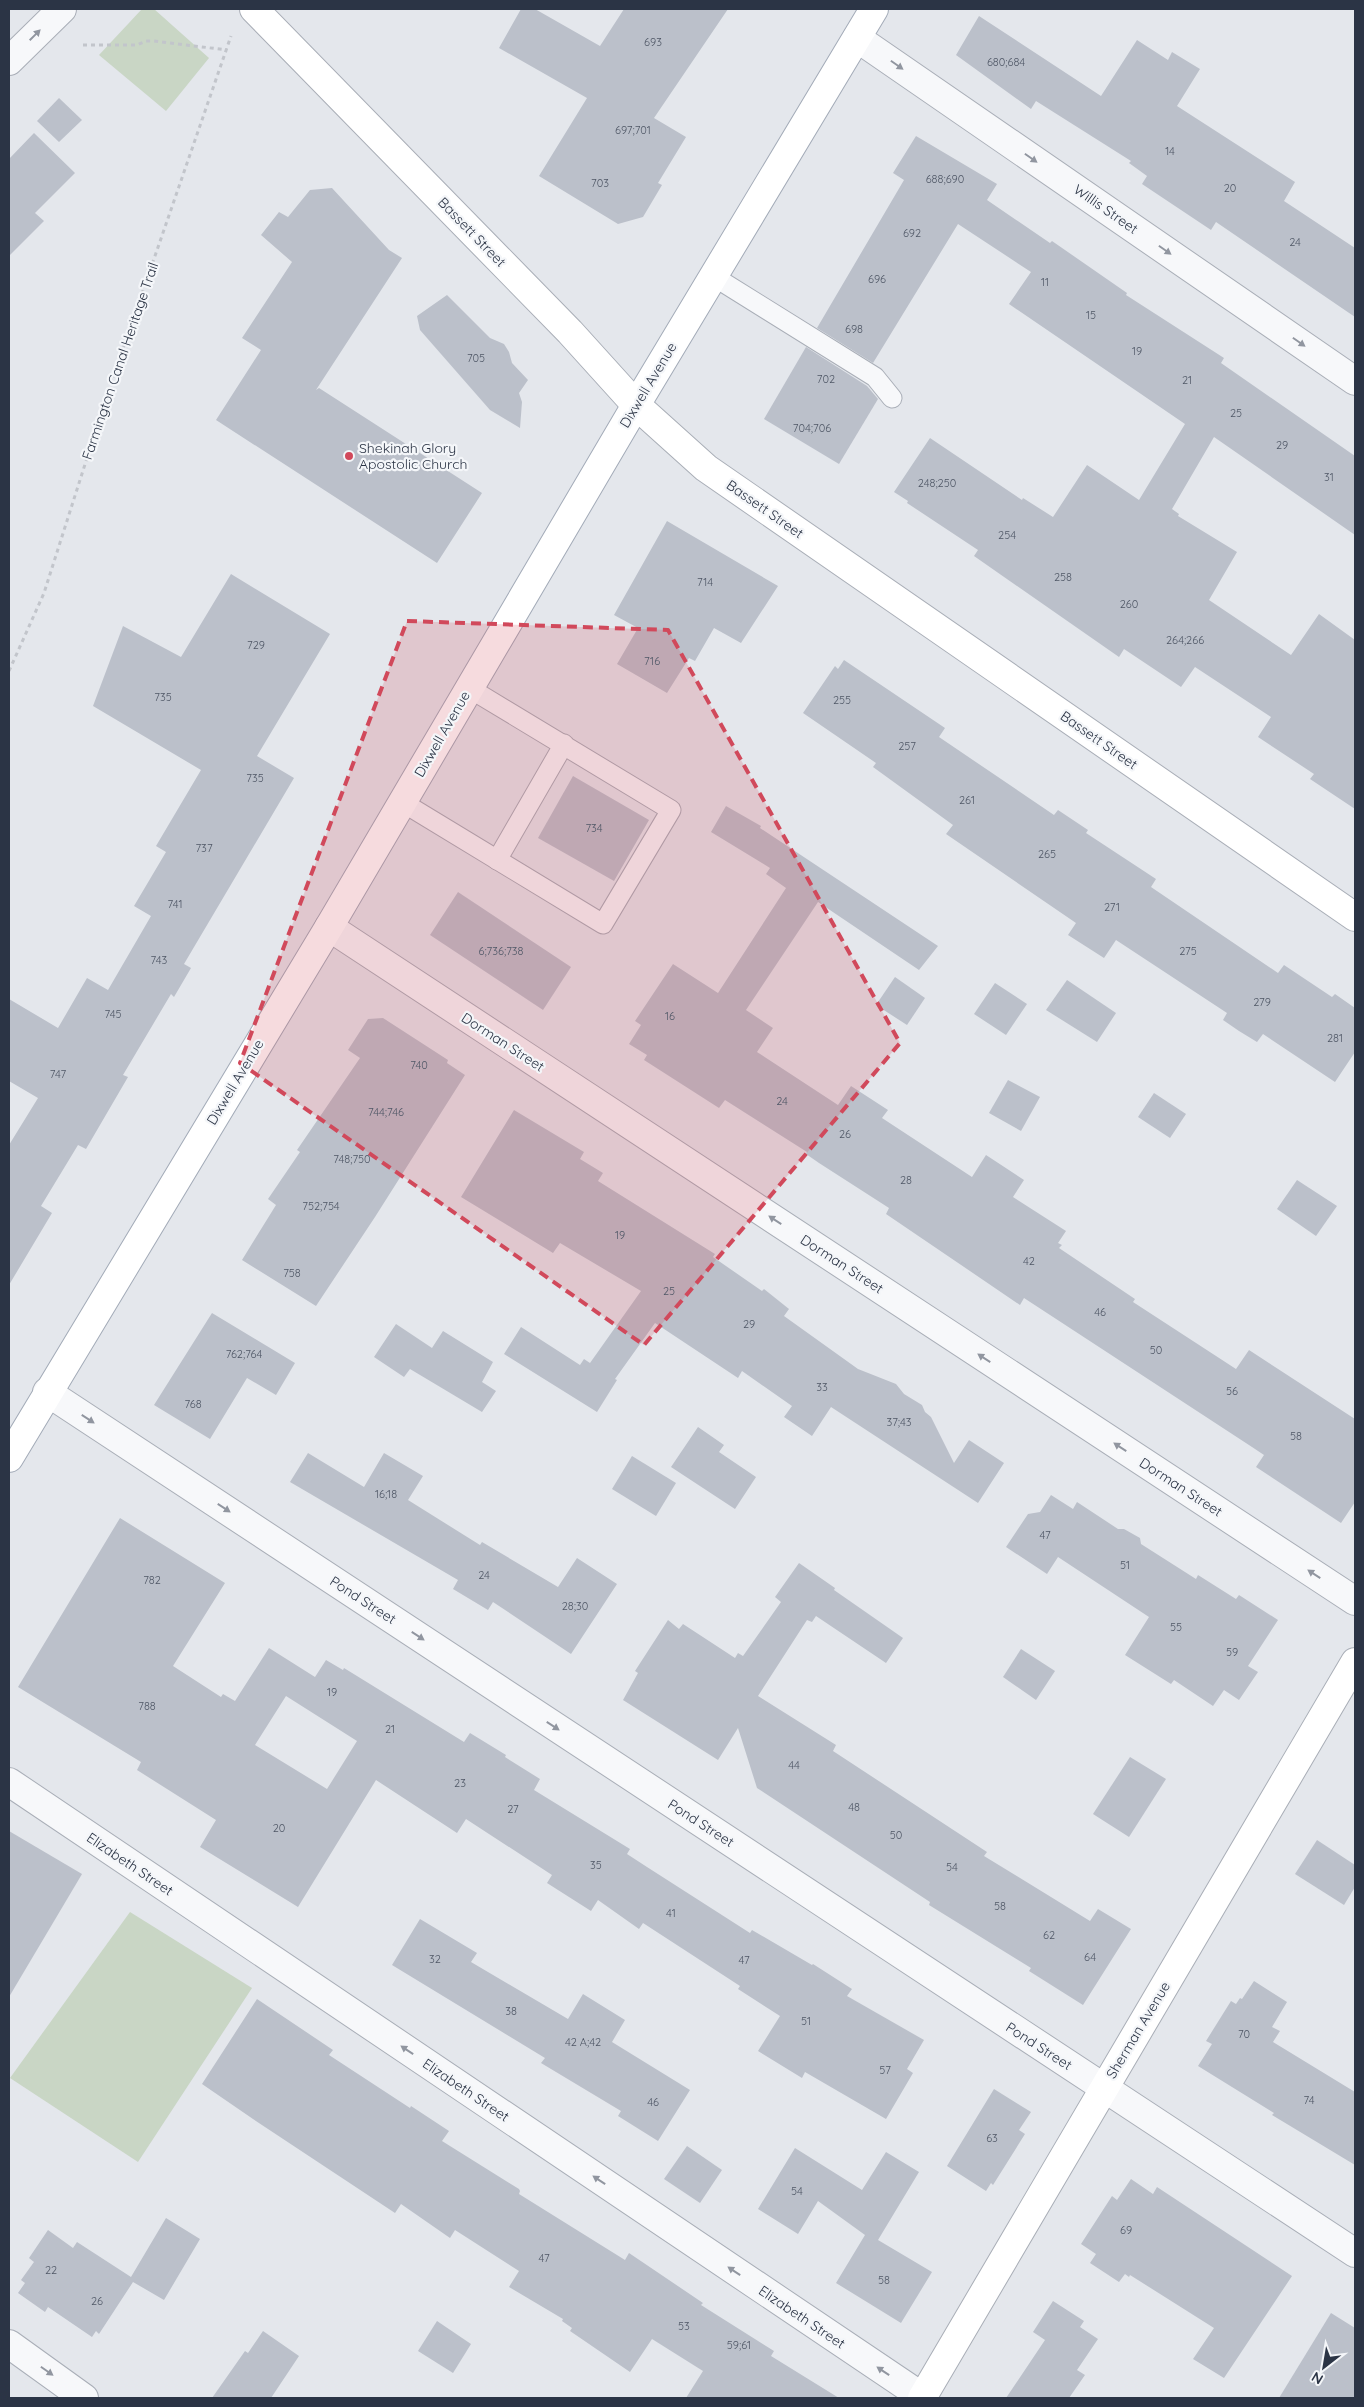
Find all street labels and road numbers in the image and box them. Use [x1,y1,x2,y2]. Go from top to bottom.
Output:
street label: Willis Street [1070,180,1142,238]
street label: Bassett Street [434,193,510,271]
street label: Farmington Canal Heritage Trail [78,260,162,462]
street label: Dixwell Avenue [615,339,681,431]
street label: Bassett Street [723,476,807,542]
street label: Dixwell Avenue [410,688,474,780]
street label: Bassett Street [1057,707,1141,773]
street label: Dorman Street [458,1008,548,1076]
street label: Dixwell Avenue [202,1036,268,1128]
street label: Dorman Street [797,1230,887,1298]
street label: Dorman Street [1136,1453,1226,1521]
street label: Pond Street [327,1572,400,1628]
street label: Pond Street [665,1795,738,1851]
street label: Elizabeth Street [83,1828,177,1900]
street label: Sherman Avenue [1102,1978,1174,2082]
street label: Pond Street [1003,2018,1076,2074]
street label: Elizabeth Street [419,2054,513,2126]
street label: Elizabeth Street [755,2281,849,2353]

